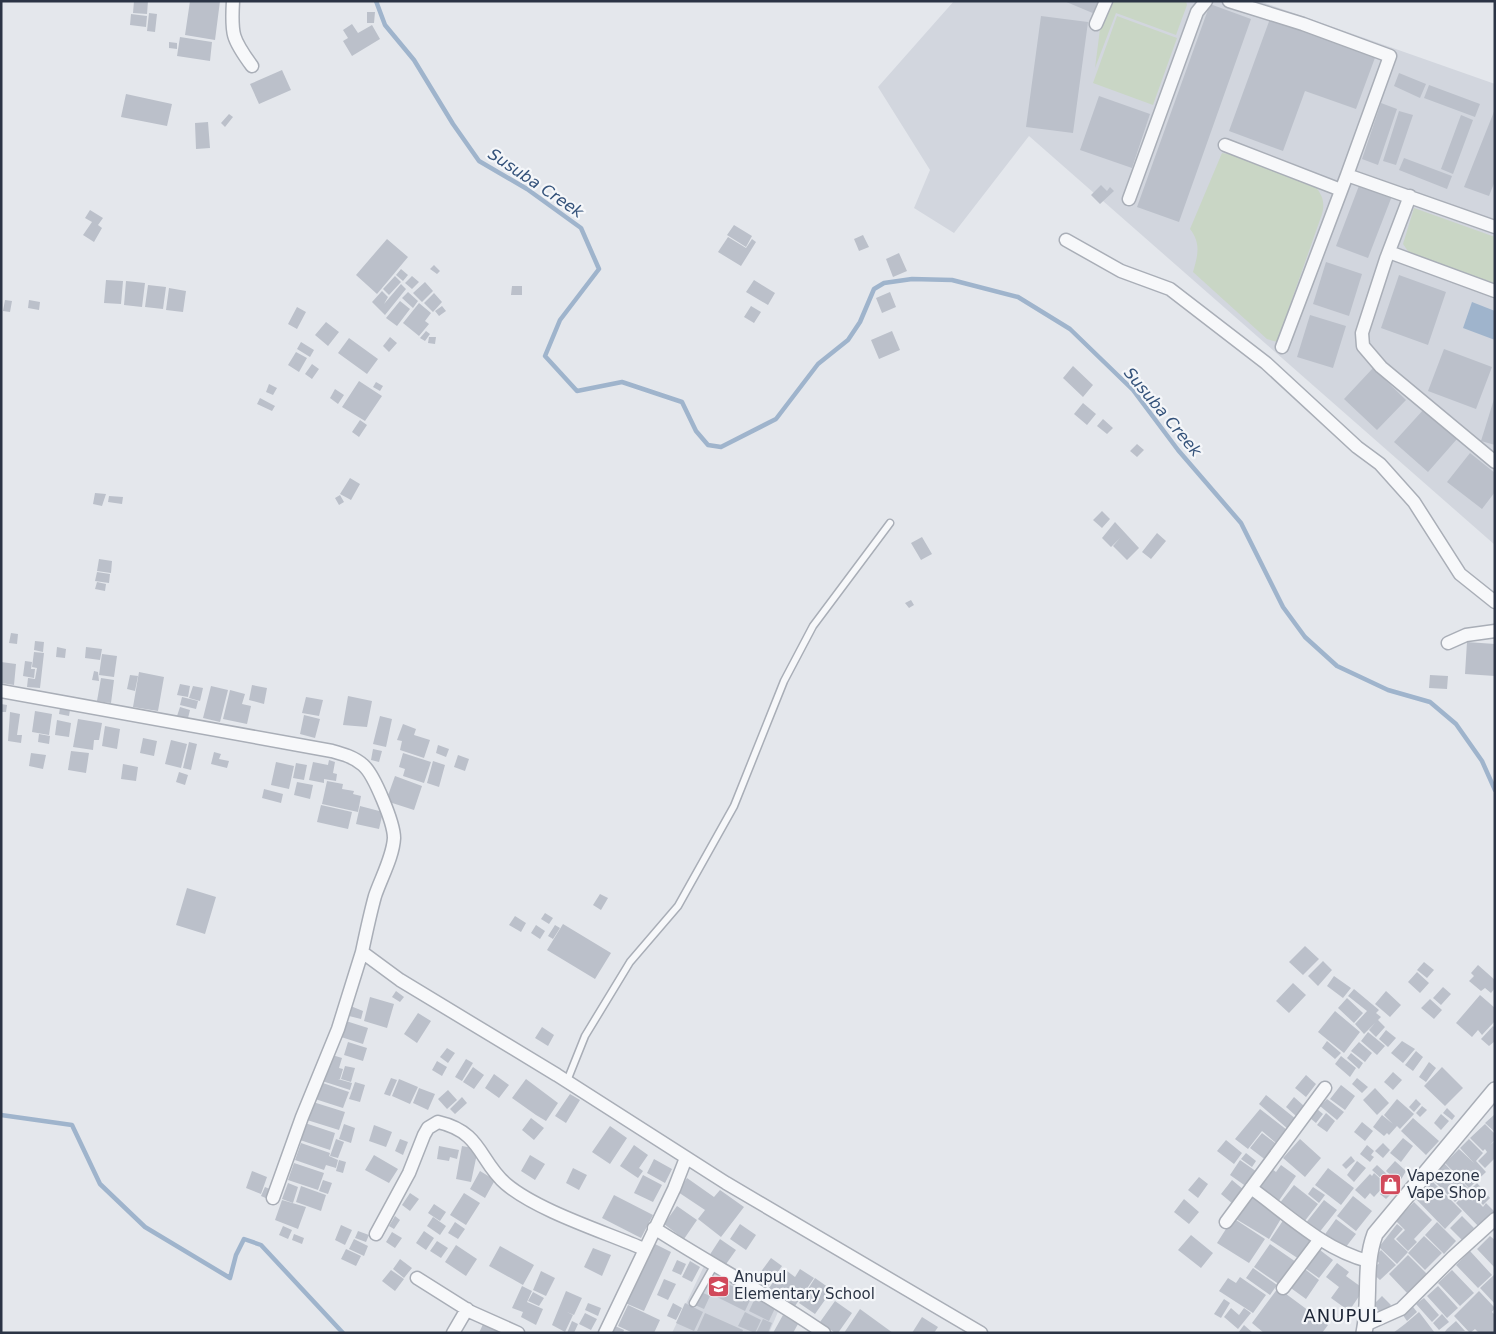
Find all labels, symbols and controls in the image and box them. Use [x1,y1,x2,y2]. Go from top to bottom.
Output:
water label: Susuba Creek [485,144,588,222]
water label: Susuba Creek [1120,364,1206,461]
place label: Vapezone Vape Shop [1407,1167,1487,1202]
shop icon: Vapezone Vape Shop [1379,1173,1403,1197]
place label: Anupul Elementary School [734,1268,875,1303]
school or university icon: Anupul Elementary School [706,1274,730,1298]
district label: ANUPUL [1303,1305,1383,1326]

